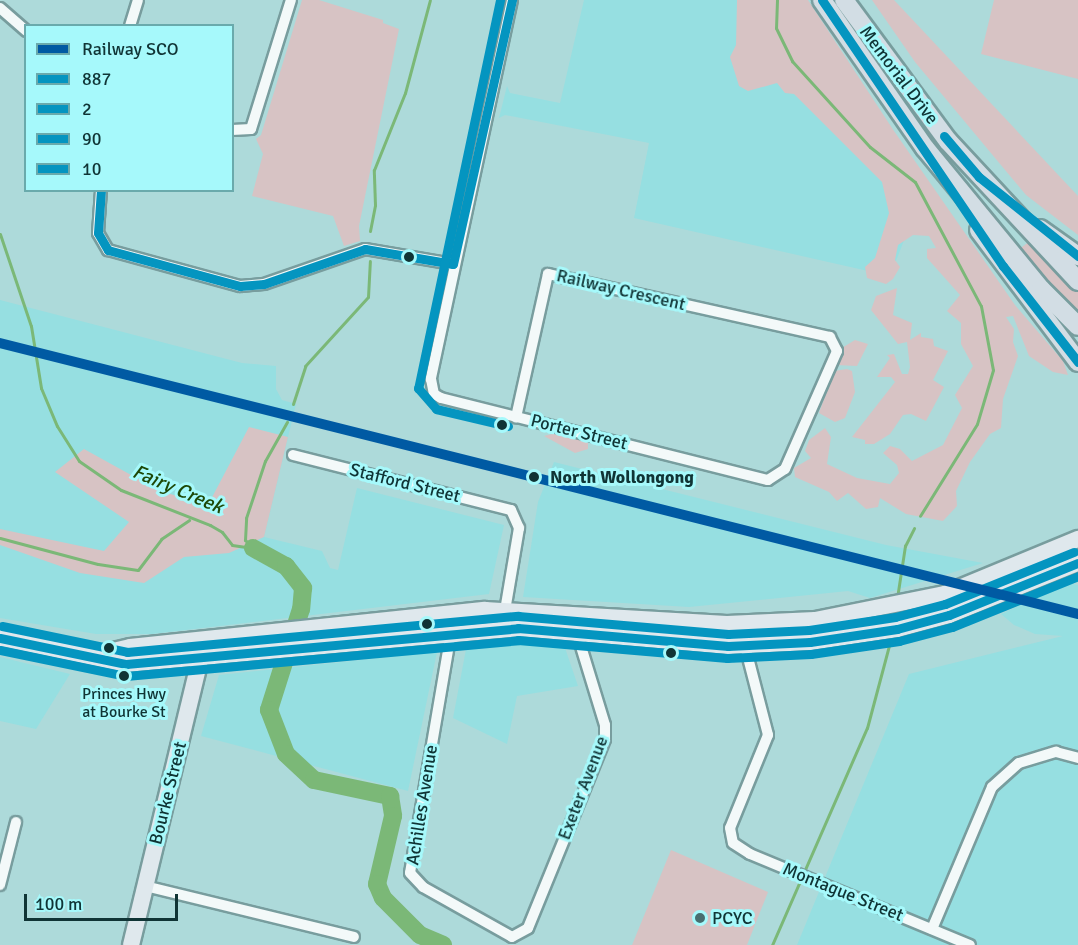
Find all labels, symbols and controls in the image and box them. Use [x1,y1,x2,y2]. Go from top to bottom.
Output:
street label: Memorial Drive [855,22,943,128]
legend [24,24,234,192]
text: Railway SCO [82,38,178,60]
text: 887 [82,68,111,90]
text: 2 [82,98,92,120]
text: 90 [82,128,101,150]
text: 10 [82,158,101,180]
unlabelled marker [403,251,415,263]
street label: Railway Crescent [554,265,688,315]
street label: Porter Street [529,410,629,454]
unlabelled marker [496,419,508,431]
water label: Fairy Creek [129,459,227,519]
street label: Stafford Street [348,459,462,507]
marker: North Wollongong [523,466,545,488]
place label: North Wollongong [550,466,694,488]
unlabelled marker [421,618,433,630]
unlabelled marker [103,642,115,654]
unlabelled marker [665,647,677,659]
marker: Princes Hwy at Bourke St [118,670,130,682]
place label: Princes Hwy at Bourke St [82,684,166,722]
street label: Exeter Avenue [553,733,613,843]
street label: Bourke Street [145,739,191,847]
street label: Achilles Avenue [402,743,442,867]
street label: Montague Street [780,858,906,926]
scale bar [27,882,182,920]
text: 100 m [35,893,82,915]
place label: PCYC [712,907,753,929]
marker: PCYC [693,911,707,925]

